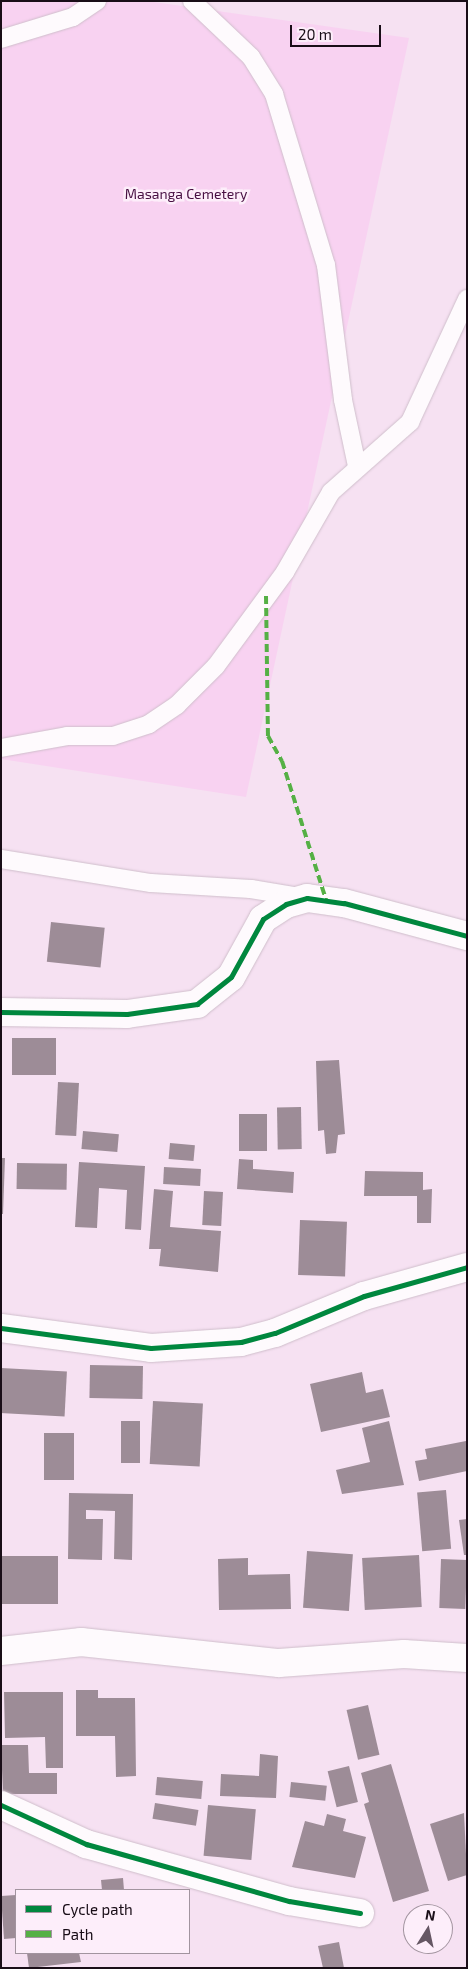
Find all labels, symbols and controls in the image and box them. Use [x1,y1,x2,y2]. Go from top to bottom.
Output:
scale bar [293,15,384,47]
text: 20 m [298,25,332,43]
park label: Masanga Cemetery [125,186,247,202]
legend [15,1889,190,1954]
text: Cycle path [62,1900,133,1918]
north arrow [403,1904,453,1954]
text: N [424,1905,437,1924]
text: Path [62,1925,93,1943]

